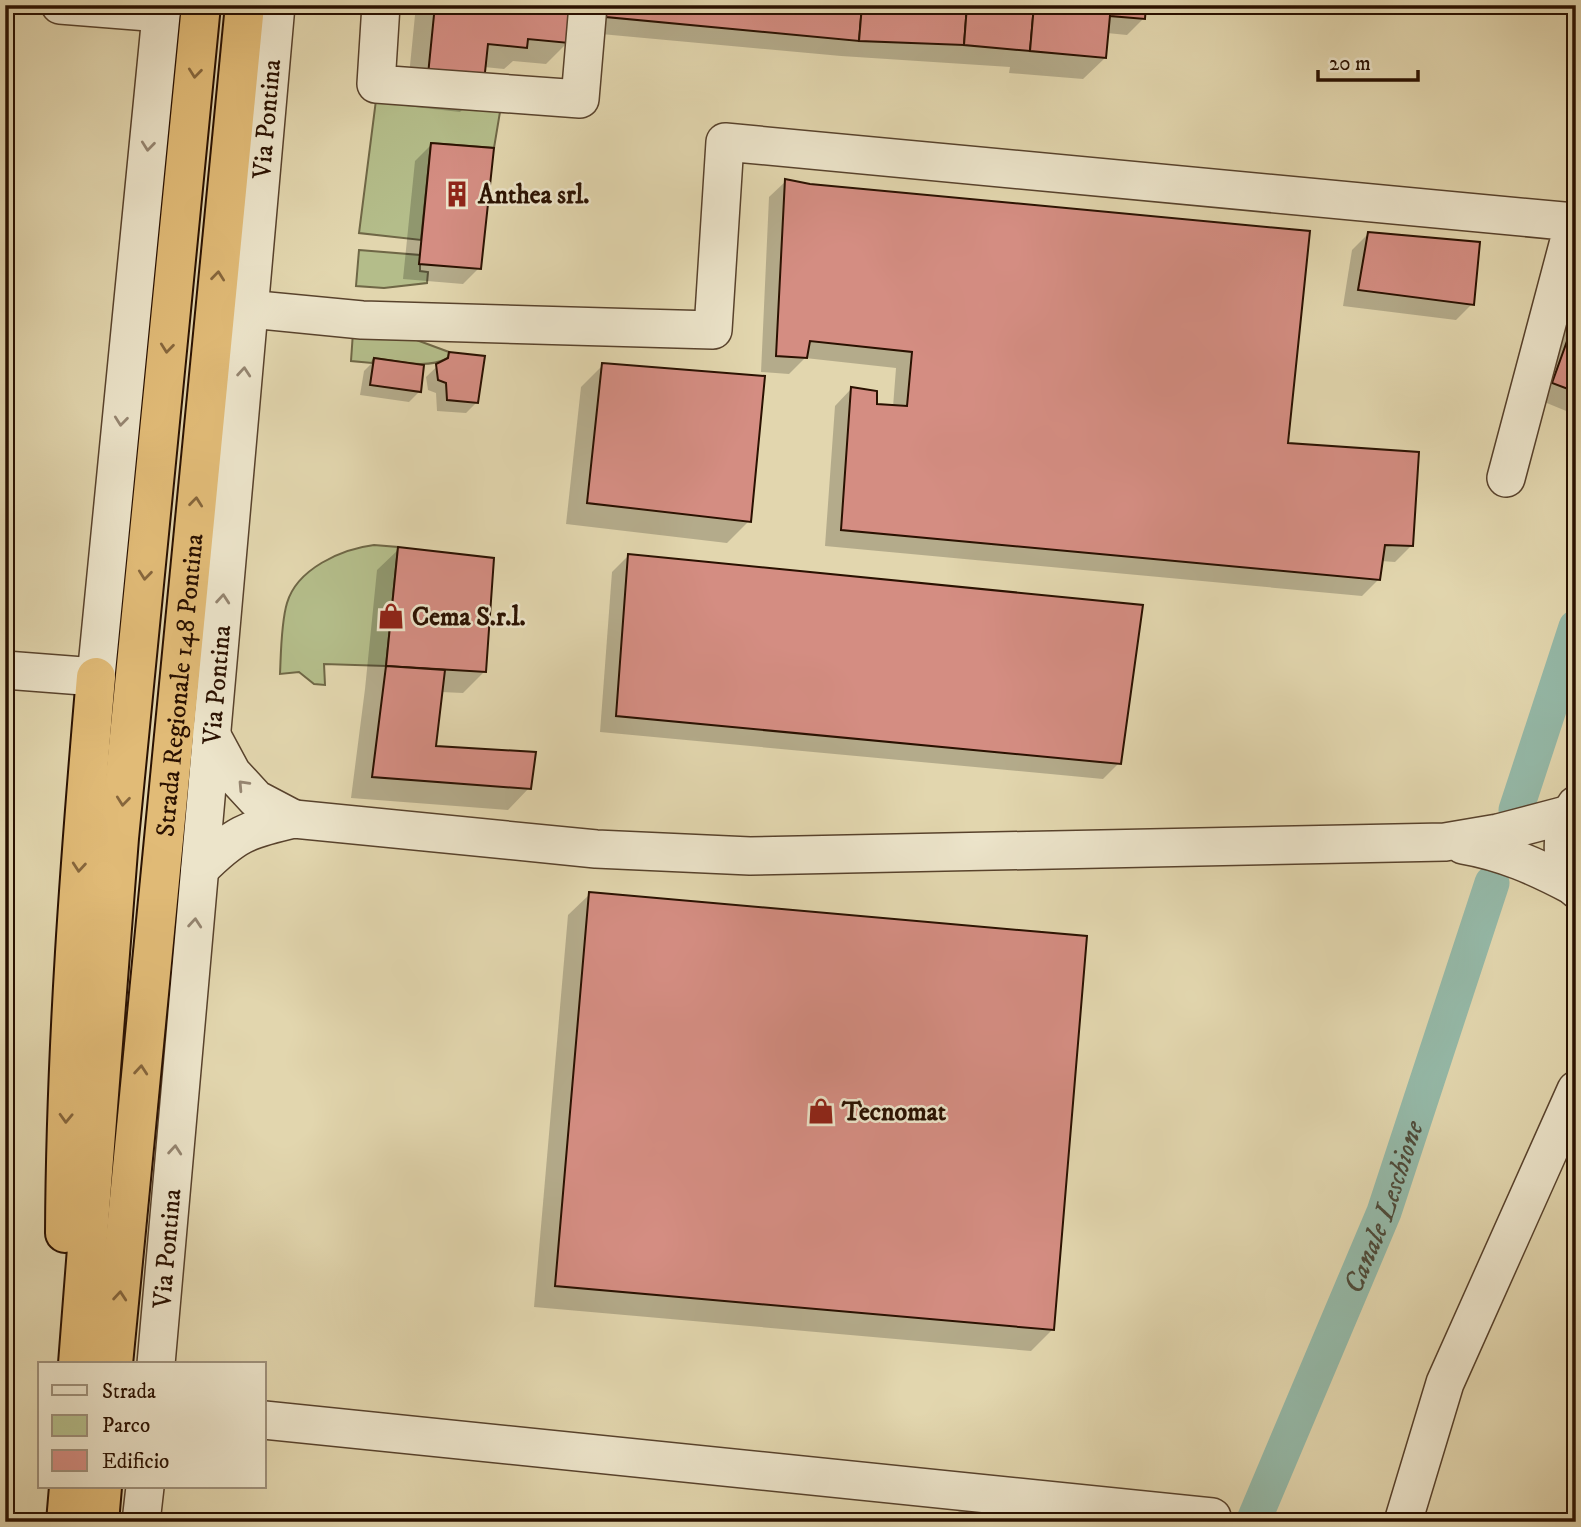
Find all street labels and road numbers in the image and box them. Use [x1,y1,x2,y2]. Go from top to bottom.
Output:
street label: Via Pontina [246,58,289,181]
street label: Strada Regionale 148 Pontina [149,532,212,838]
street label: Via Pontina [196,624,239,747]
street label: Via Pontina [146,1187,189,1311]

